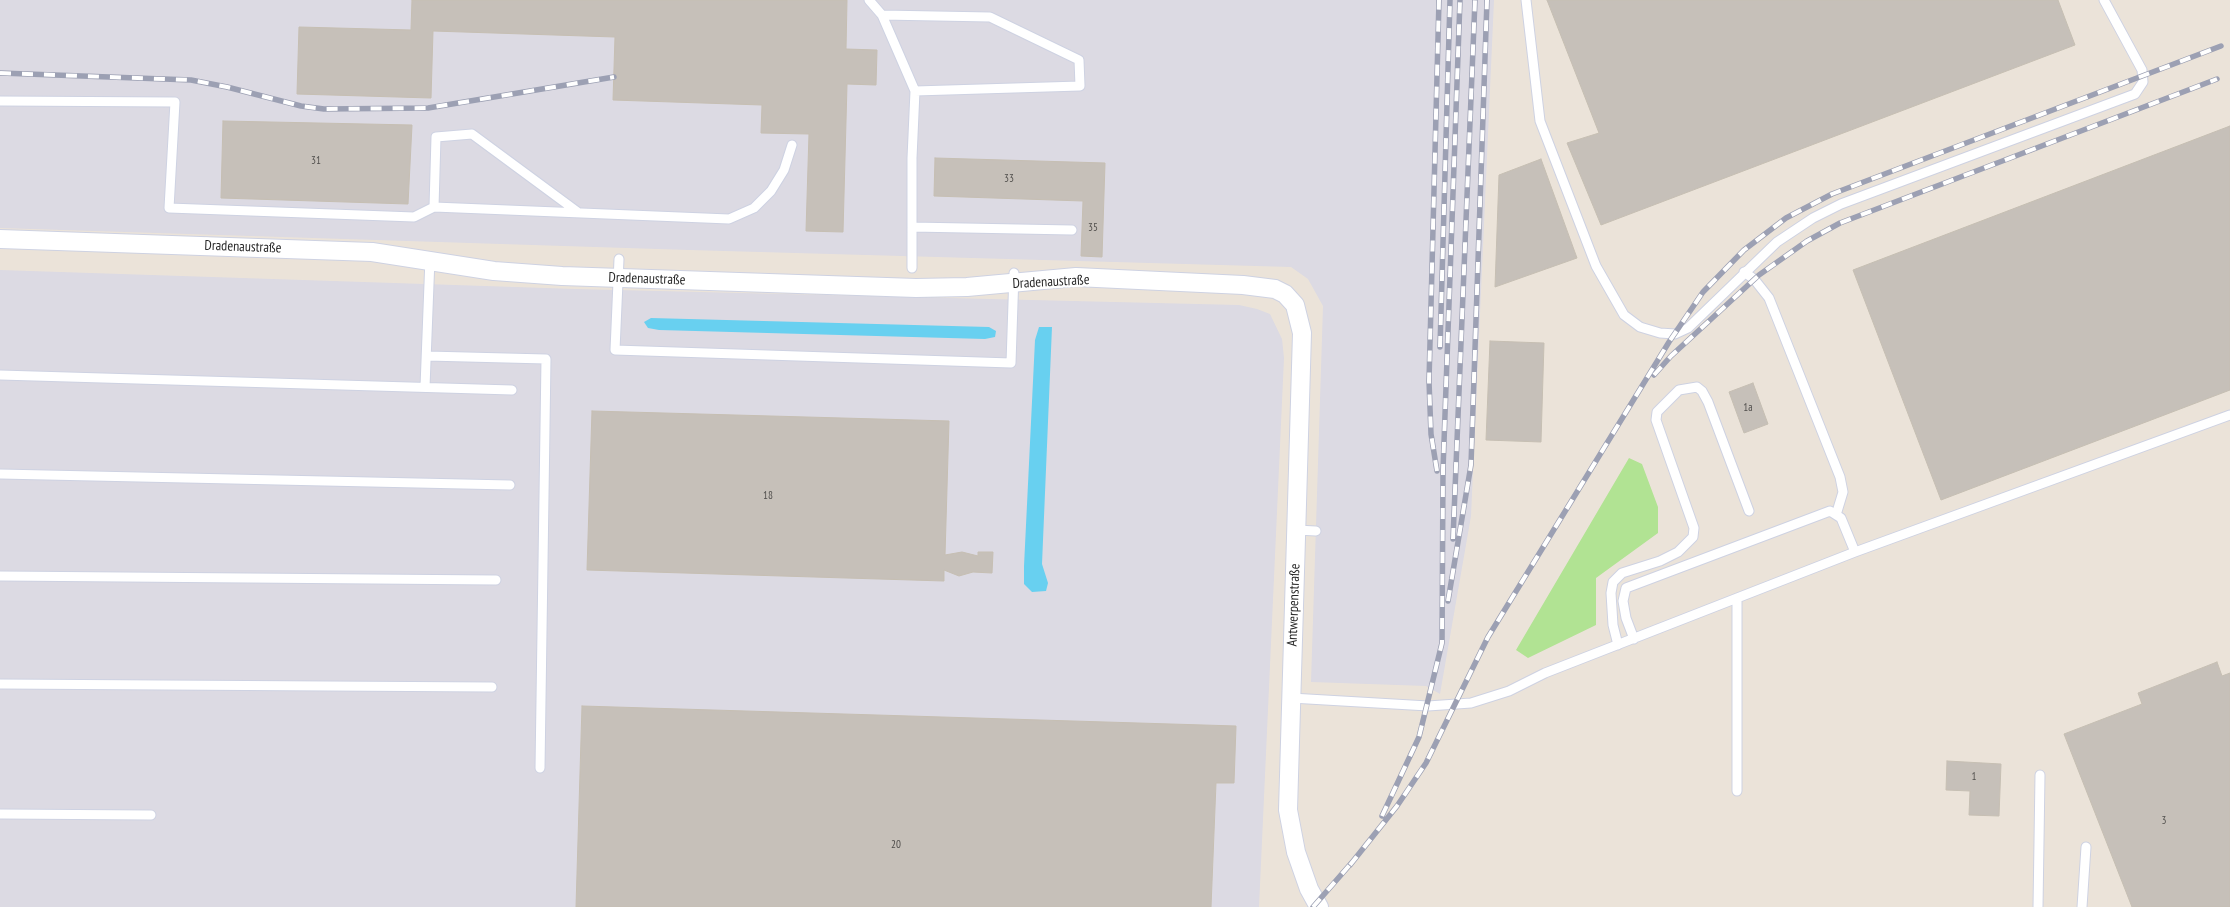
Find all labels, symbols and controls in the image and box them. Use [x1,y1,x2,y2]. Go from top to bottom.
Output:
house number: 31 [311,154,321,168]
house number: 33 [1004,172,1014,186]
house number: 35 [1088,221,1098,235]
street label: Dradenaustraße [204,237,282,257]
street label: Dradenaustraße [608,269,686,289]
street label: Dradenaustraße [1012,272,1090,292]
house number: 1a [1743,401,1753,415]
house number: 18 [763,489,773,503]
street label: Antwerpenstraße [1284,563,1304,647]
house number: 1 [1972,770,1976,784]
house number: 3 [2162,814,2166,828]
house number: 20 [891,838,901,852]

